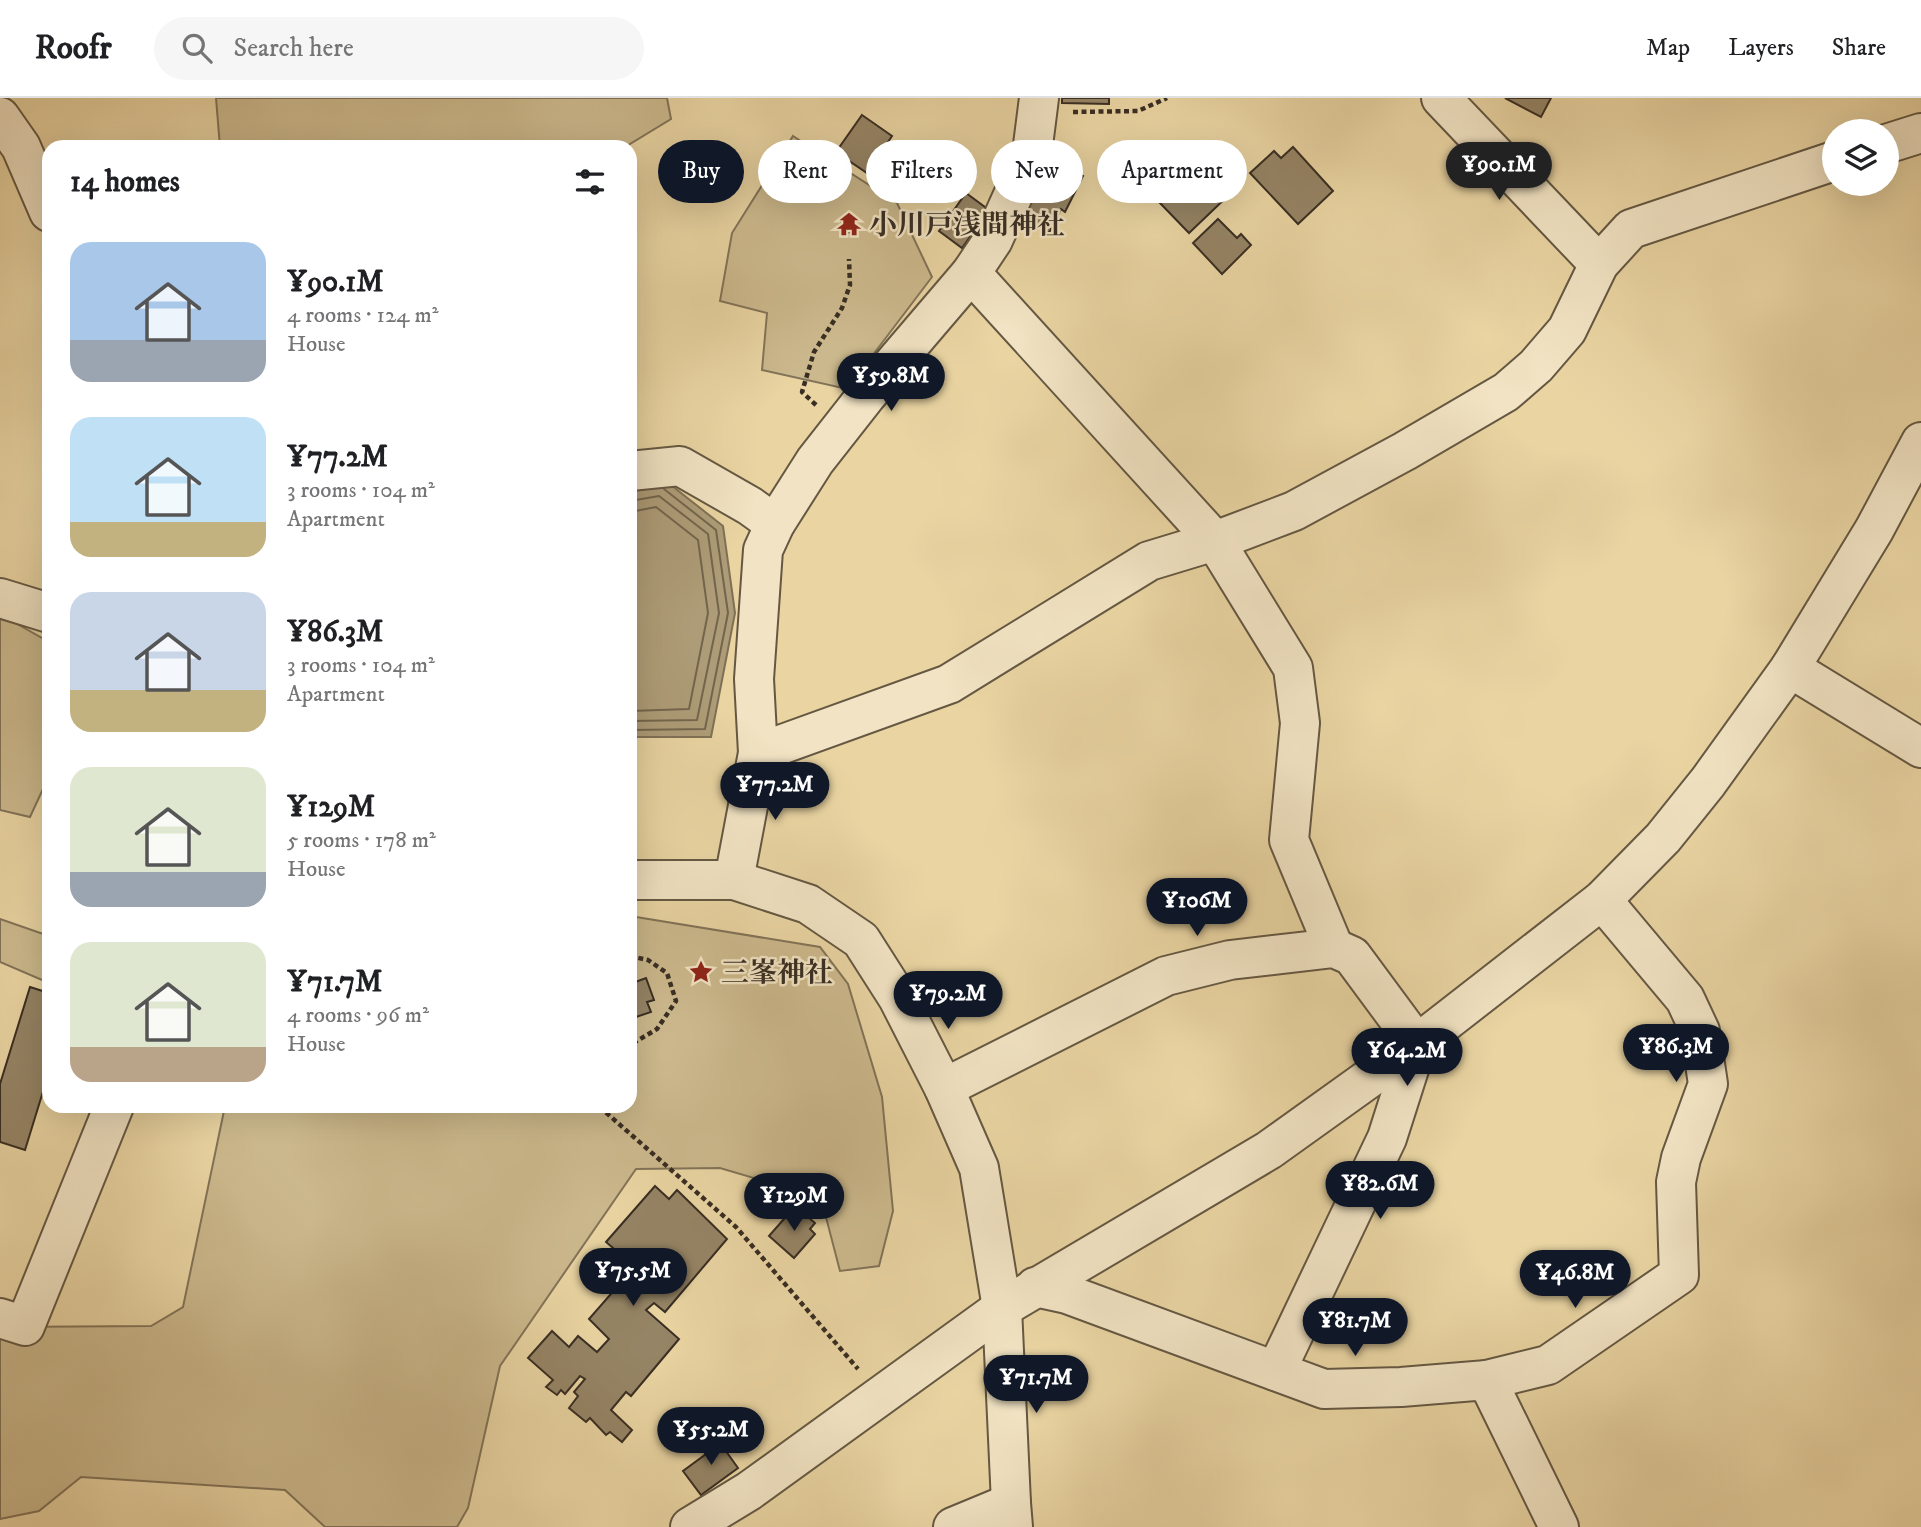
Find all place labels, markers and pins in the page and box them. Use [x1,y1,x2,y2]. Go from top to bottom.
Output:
pin: ¥90.1M [1442,142,1556,202]
place label: 小川戸浅間神社 [869,208,1065,243]
temple icon: 小川戸浅間神社 [835,210,863,238]
pin: ¥59.8M [834,354,948,413]
pin: ¥77.2M [718,762,832,822]
pin: ¥106M [1148,878,1246,938]
place label: 三峯神社 [721,956,833,991]
place icon: 三峯神社 [687,958,715,986]
pin: ¥79.2M [891,972,1005,1031]
pin: ¥86.3M [1619,1024,1733,1084]
pin: ¥64.2M [1350,1028,1464,1088]
pin: ¥82.6M [1323,1162,1437,1221]
pin: ¥129M [745,1174,843,1233]
pin: ¥75.5M [576,1248,690,1308]
pin: ¥46.8M [1518,1250,1632,1310]
pin: ¥81.7M [1298,1298,1412,1358]
pin: ¥71.7M [979,1356,1093,1415]
pin: ¥55.2M [654,1408,768,1467]

